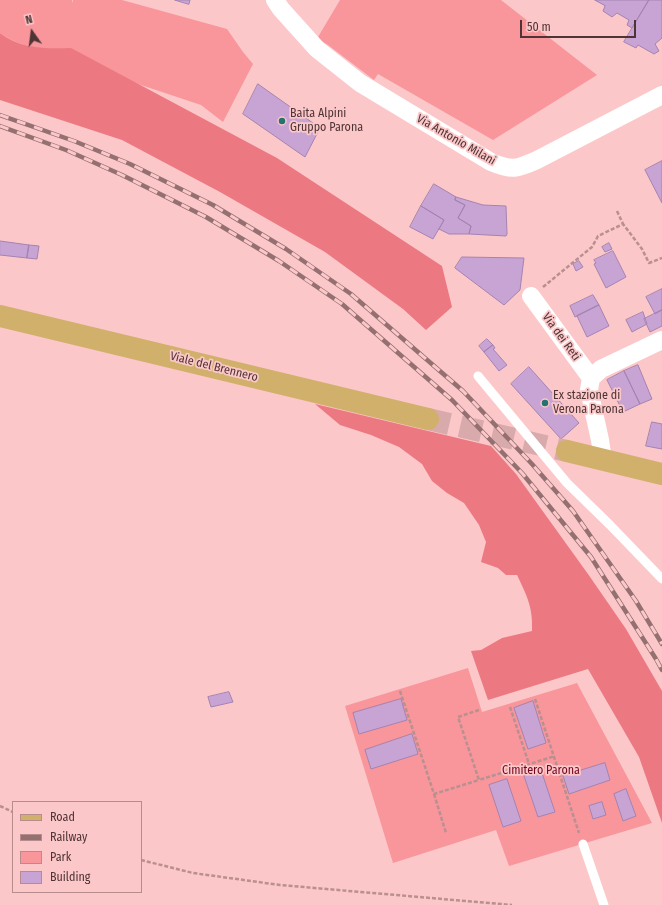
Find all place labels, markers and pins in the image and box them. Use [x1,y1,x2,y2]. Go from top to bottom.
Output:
place label: Baita Alpini Gruppo Parona [290,107,363,135]
marker: Baita Alpini Gruppo Parona [277,116,287,126]
place label: Ex stazione di Verona Parona [553,389,624,417]
marker: Ex stazione di Verona Parona [540,398,550,408]

